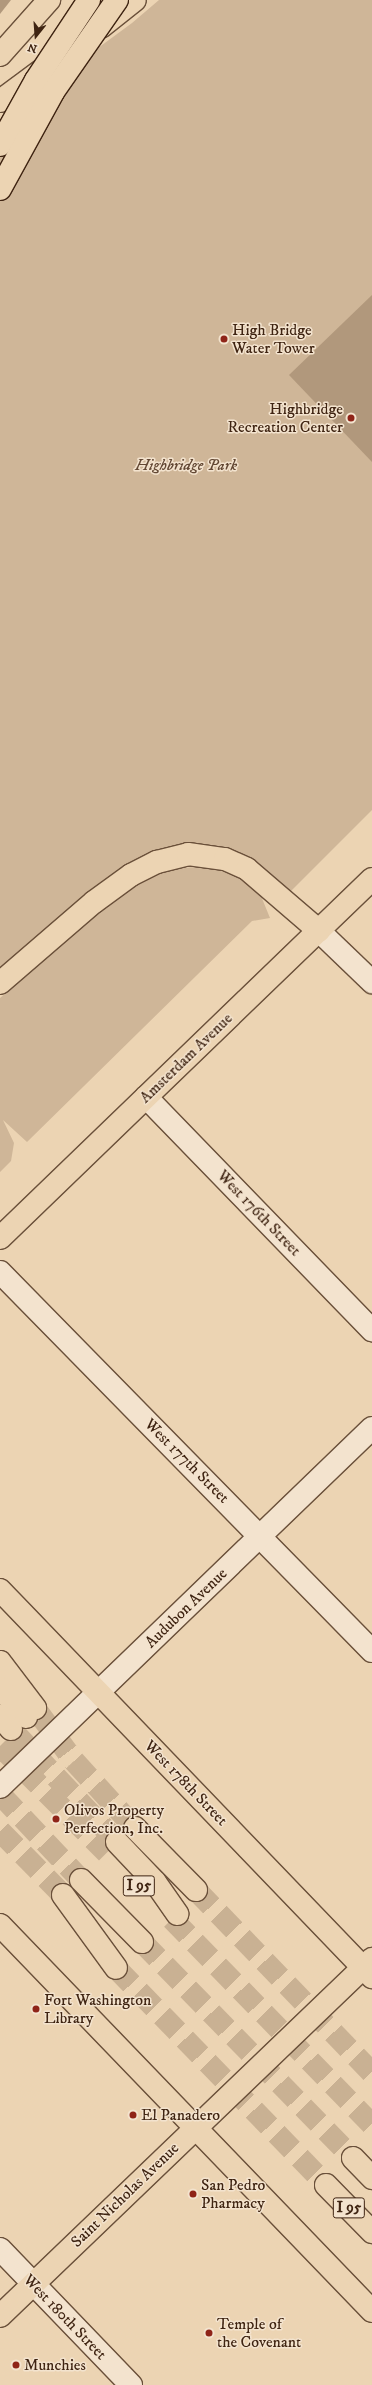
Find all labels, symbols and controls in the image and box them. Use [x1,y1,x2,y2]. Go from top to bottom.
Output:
north arrow [16,16,56,56]
text: N [26,39,39,55]
place label: High Bridge Water Tower [232,320,315,358]
marker: High Bridge Water Tower [219,334,229,344]
place label: Highbridge Recreation Center [227,399,343,437]
marker: Highbridge Recreation Center [346,413,356,423]
park label: Highbridge Park [135,455,237,475]
street label: Amsterdam Avenue [136,1009,236,1107]
street label: West 176th Street [213,1166,305,1260]
street label: West 177th Street [141,1415,233,1507]
street label: Audubon Avenue [141,1564,231,1652]
street label: West 178th Street [140,1736,232,1830]
place label: Olivos Property Perfection, Inc. [64,1800,164,1838]
marker: Olivos Property Perfection, Inc. [51,1814,61,1824]
road number: I 95 [122,1873,156,1899]
place label: Fort Washington Library [44,1990,151,2028]
marker: Fort Washington Library [31,2004,41,2014]
place label: El Panadero [141,2105,220,2125]
marker: El Panadero [128,2110,138,2120]
street label: Saint Nicholas Avenue [67,2139,183,2251]
place label: San Pedro Pharmacy [201,2175,265,2213]
marker: San Pedro Pharmacy [188,2189,198,2199]
road number: I 95 [332,2195,366,2221]
street label: West 180th Street [19,2270,111,2364]
place label: Temple of the Covenant [217,2314,301,2352]
marker: Temple of the Covenant [204,2328,214,2338]
place label: Munchies [24,2355,86,2375]
marker: Munchies [11,2360,21,2370]

